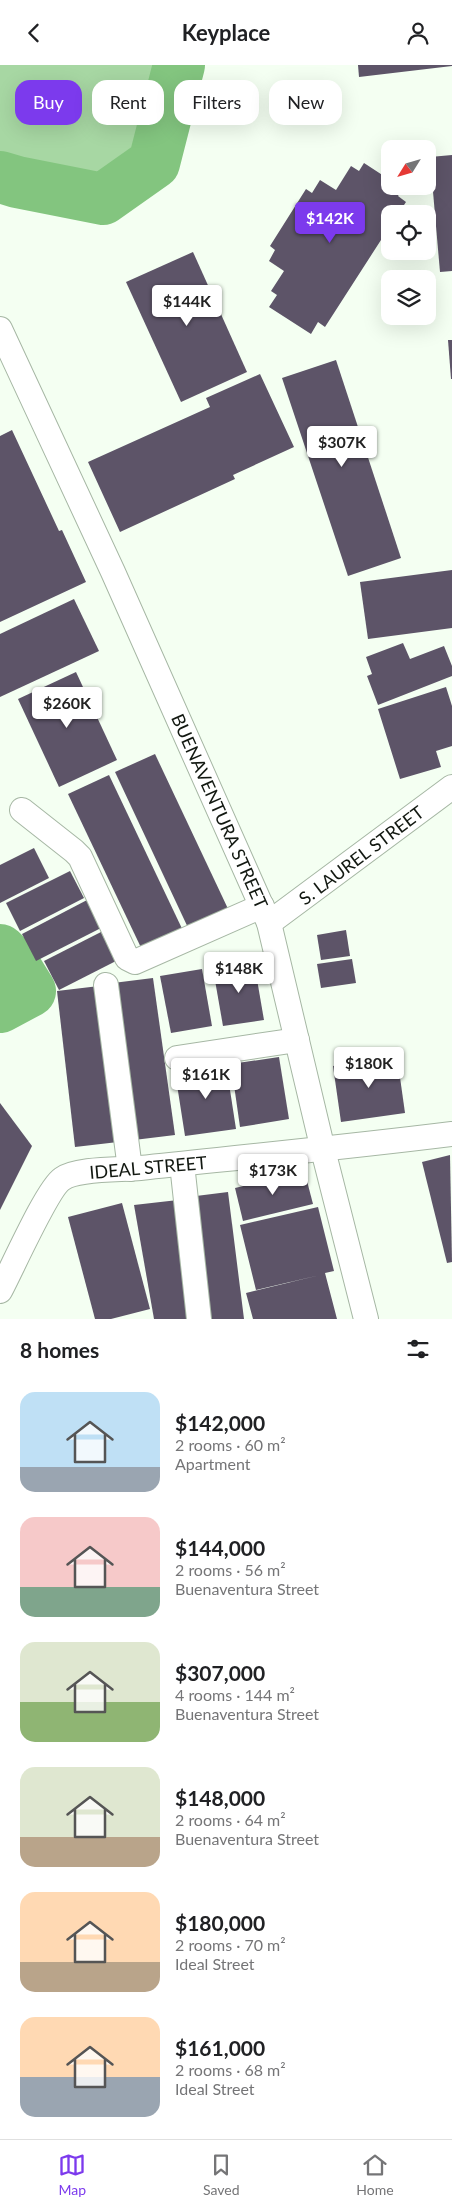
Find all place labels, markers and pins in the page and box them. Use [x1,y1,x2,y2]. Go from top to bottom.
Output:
pin: $142K [295,201,365,244]
pin: $144K [152,285,222,327]
pin: $307K [307,425,377,468]
pin: $260K [32,687,102,729]
pin: $148K [204,951,274,994]
pin: $180K [334,1047,404,1089]
pin: $161K [171,1057,241,1100]
pin: $173K [238,1153,308,1196]

